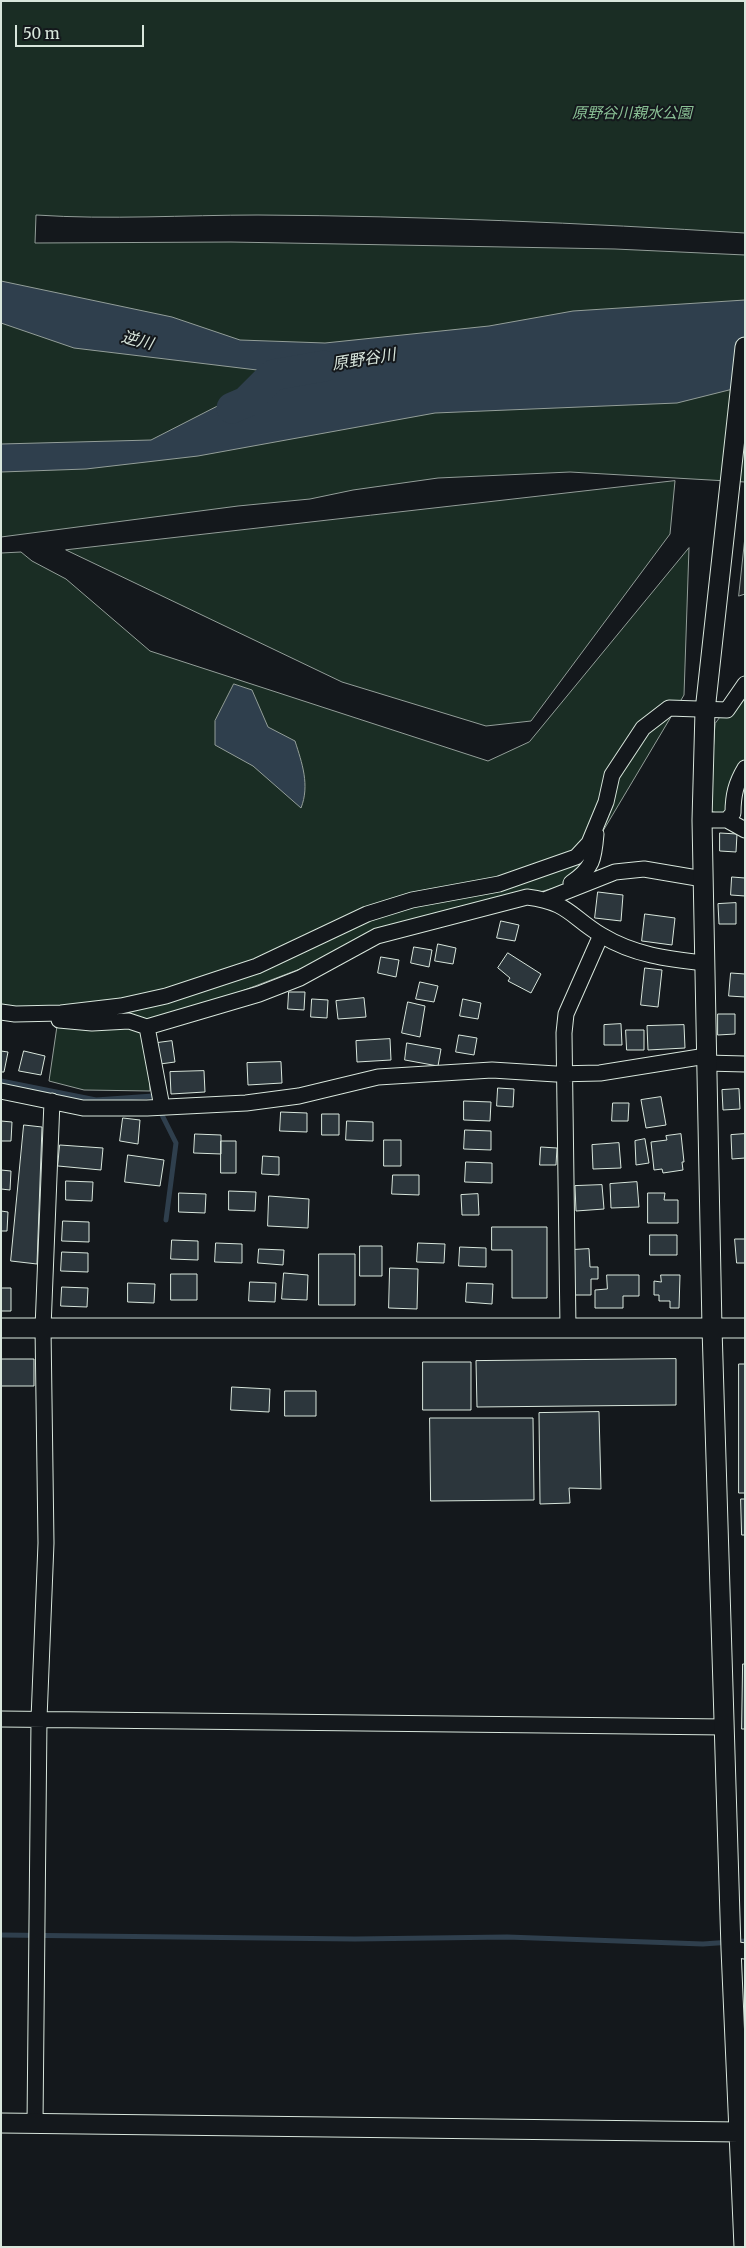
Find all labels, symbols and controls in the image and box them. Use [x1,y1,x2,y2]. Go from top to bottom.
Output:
scale bar [18,15,146,47]
text: 50 m [23,24,60,43]
park label: 原野谷川親水公園 [572,105,692,123]
water label: 逆川 [119,328,155,354]
water label: 原野谷川 [331,346,397,374]

